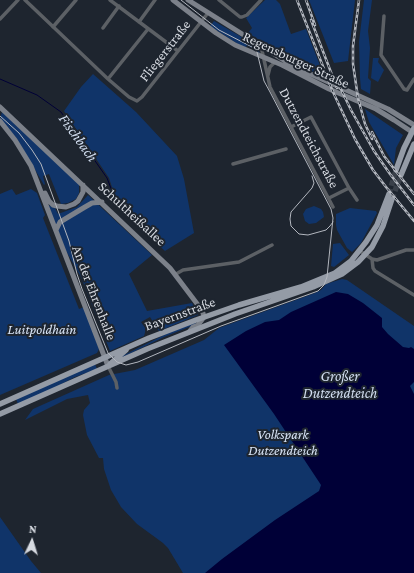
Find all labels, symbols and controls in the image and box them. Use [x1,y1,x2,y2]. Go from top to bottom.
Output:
street label: Fliegerstraße [136,17,194,85]
street label: Regensburger Straße [240,28,352,92]
street label: Dutzendteichstraße [275,85,343,191]
water label: Fischbach [55,111,101,165]
street label: Schultheißallee [95,178,169,250]
street label: An der Ehrenhalle [68,243,120,343]
street label: Bayernstraße [142,293,218,335]
park label: Luitpoldhain [8,322,76,338]
water label: Großer Dutzendteich [303,367,377,402]
park label: Volkspark Dutzendteich [248,427,318,460]
north arrow [12,521,52,561]
text: N [29,523,37,535]

